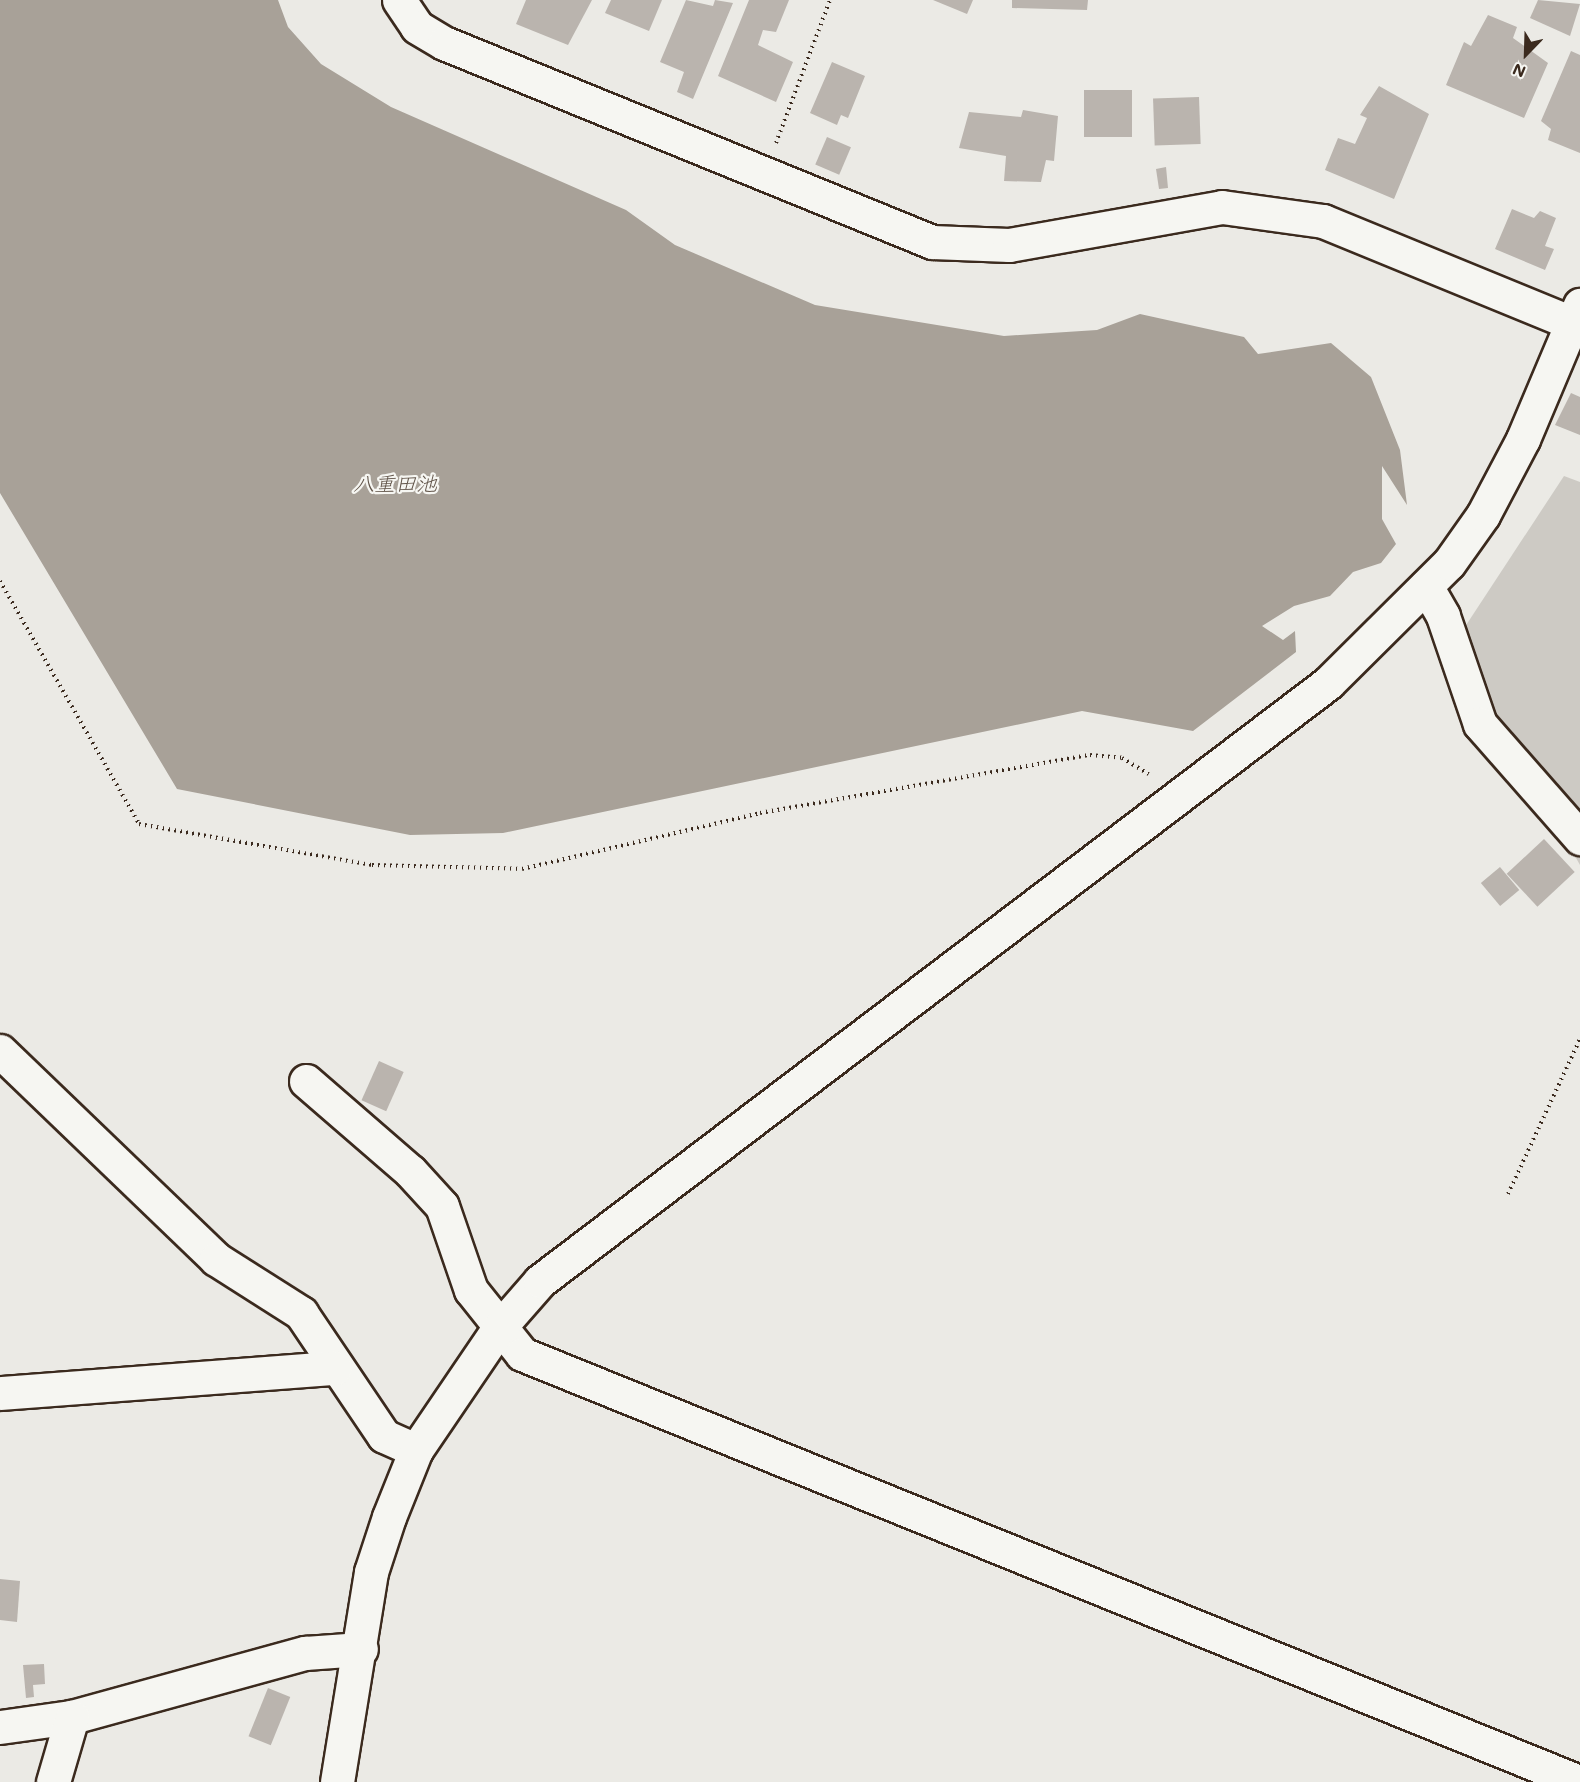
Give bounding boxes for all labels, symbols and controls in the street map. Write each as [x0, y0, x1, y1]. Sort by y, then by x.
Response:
north arrow [1496, 24, 1556, 84]
text: N [1509, 59, 1528, 83]
water label: 八重田池 [353, 470, 437, 496]

